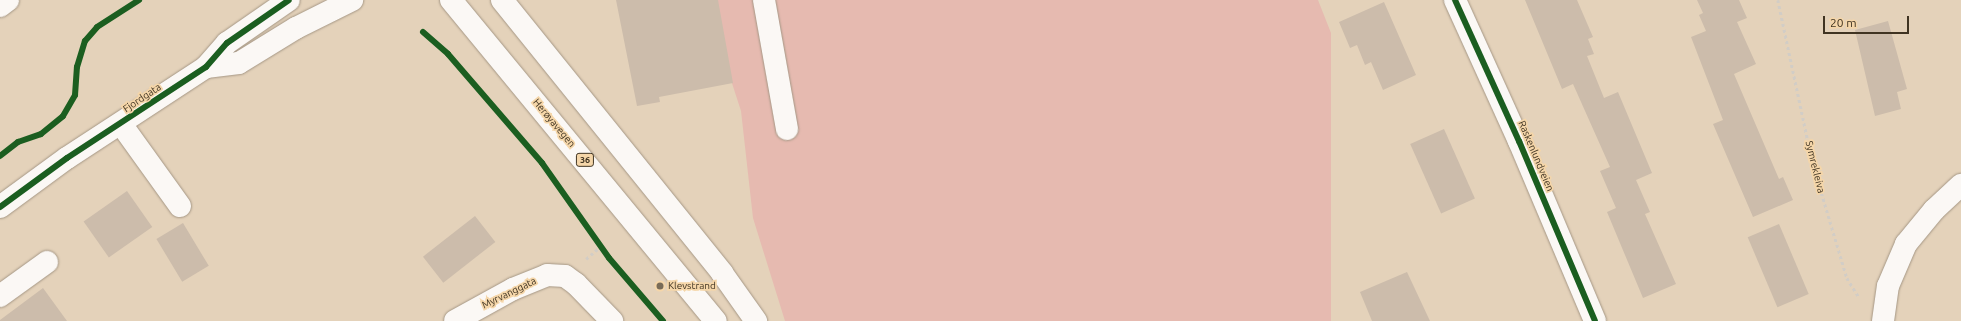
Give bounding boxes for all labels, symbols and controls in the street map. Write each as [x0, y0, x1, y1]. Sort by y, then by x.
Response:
scale bar [1825, 8, 1911, 34]
text: 20 m [1830, 16, 1857, 29]
street label: Fjordgata [121, 81, 163, 115]
street label: Herøyavegen [530, 96, 578, 150]
street label: Raskenlundveien [1516, 119, 1556, 193]
street label: Symrekleiva [1803, 140, 1827, 194]
road number: 36 [575, 153, 595, 167]
street label: Myrvanggata [480, 275, 538, 311]
place label: Klevstrand [668, 280, 716, 292]
marker: Klevstrand [655, 281, 665, 291]

